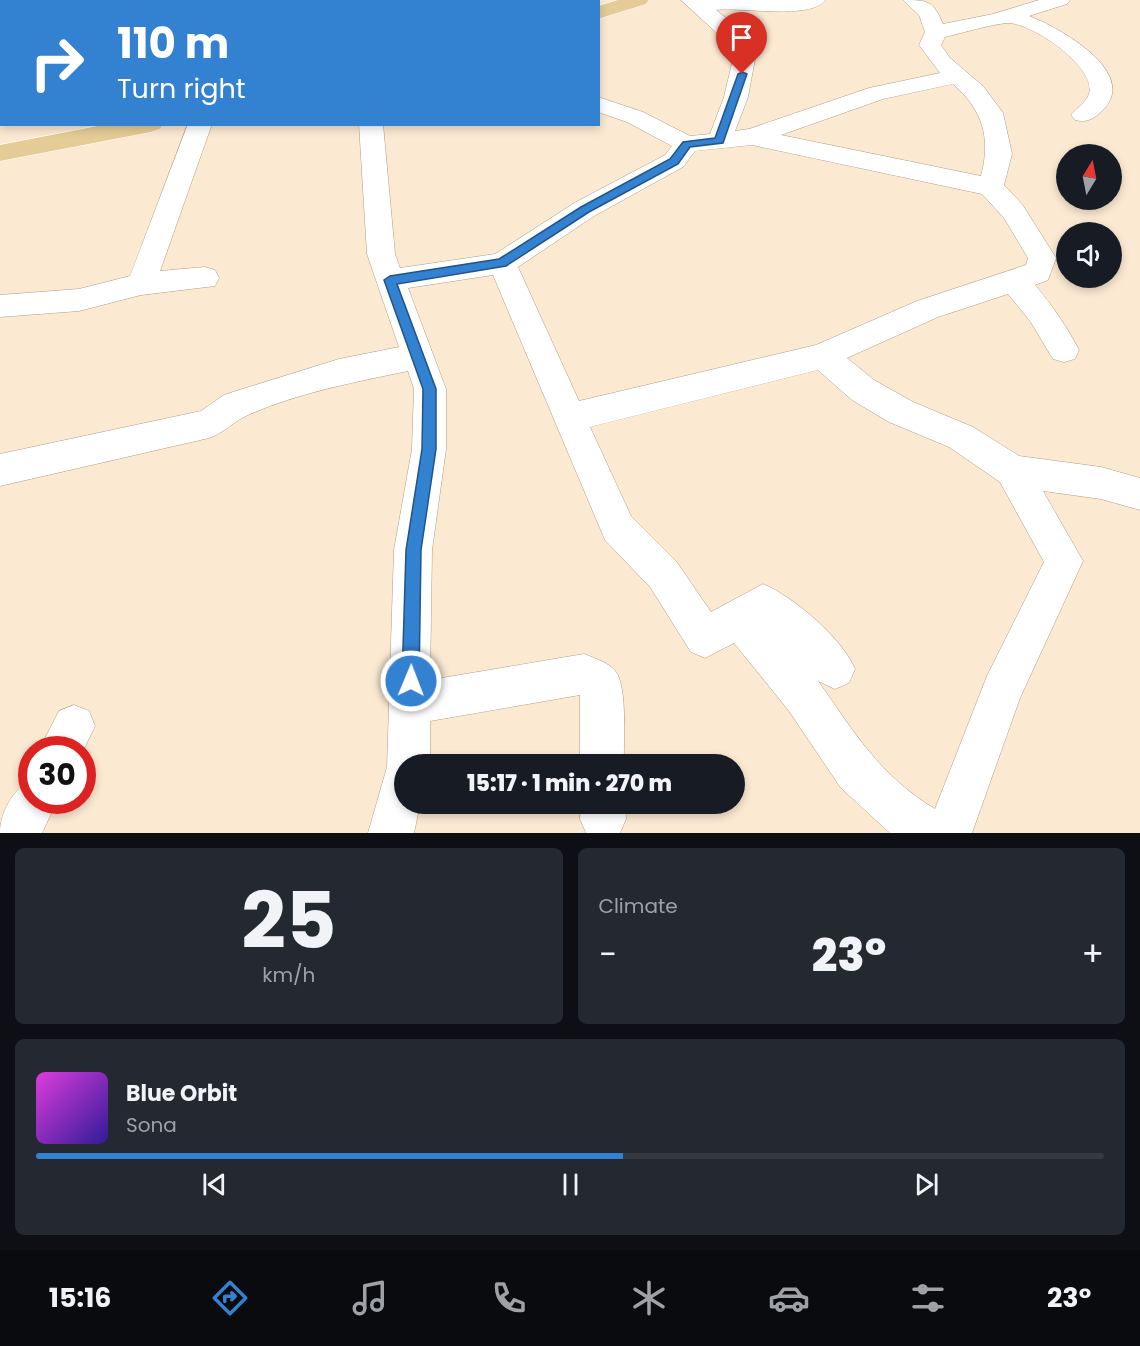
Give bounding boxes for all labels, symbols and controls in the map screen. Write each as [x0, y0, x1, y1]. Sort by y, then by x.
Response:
pin [716, 12, 767, 74]
text: 110 m [117, 14, 229, 73]
icon: arrive [725, 21, 758, 54]
icon: right [18, 24, 96, 102]
text: Turn right [117, 70, 246, 107]
north arrow [1056, 144, 1122, 210]
map controls [1056, 144, 1122, 288]
button: sound [1056, 222, 1122, 288]
position arrow [379, 649, 443, 713]
speed limit sign: 30 [18, 736, 96, 814]
text: 15:17 · 1 min · 270 m [467, 768, 672, 799]
text: 25 [241, 866, 336, 975]
text: Climate [599, 892, 678, 920]
text: 23° [812, 924, 886, 987]
text: − [599, 931, 617, 978]
text: + [1081, 931, 1104, 978]
text: km/h [262, 961, 315, 989]
text: Blue Orbit [126, 1078, 237, 1109]
text: Sona [126, 1111, 177, 1139]
icon: previous [198, 1168, 231, 1201]
icon: pause [554, 1168, 587, 1201]
icon: next [910, 1168, 943, 1201]
icon: directions [209, 1277, 251, 1319]
icon: music [349, 1277, 391, 1319]
icon: phone [488, 1277, 530, 1319]
icon: climate [628, 1277, 670, 1319]
icon: car [768, 1277, 810, 1319]
icon: filters [907, 1277, 949, 1319]
text: 15:16 [49, 1279, 112, 1316]
text: 23° [1047, 1279, 1091, 1316]

